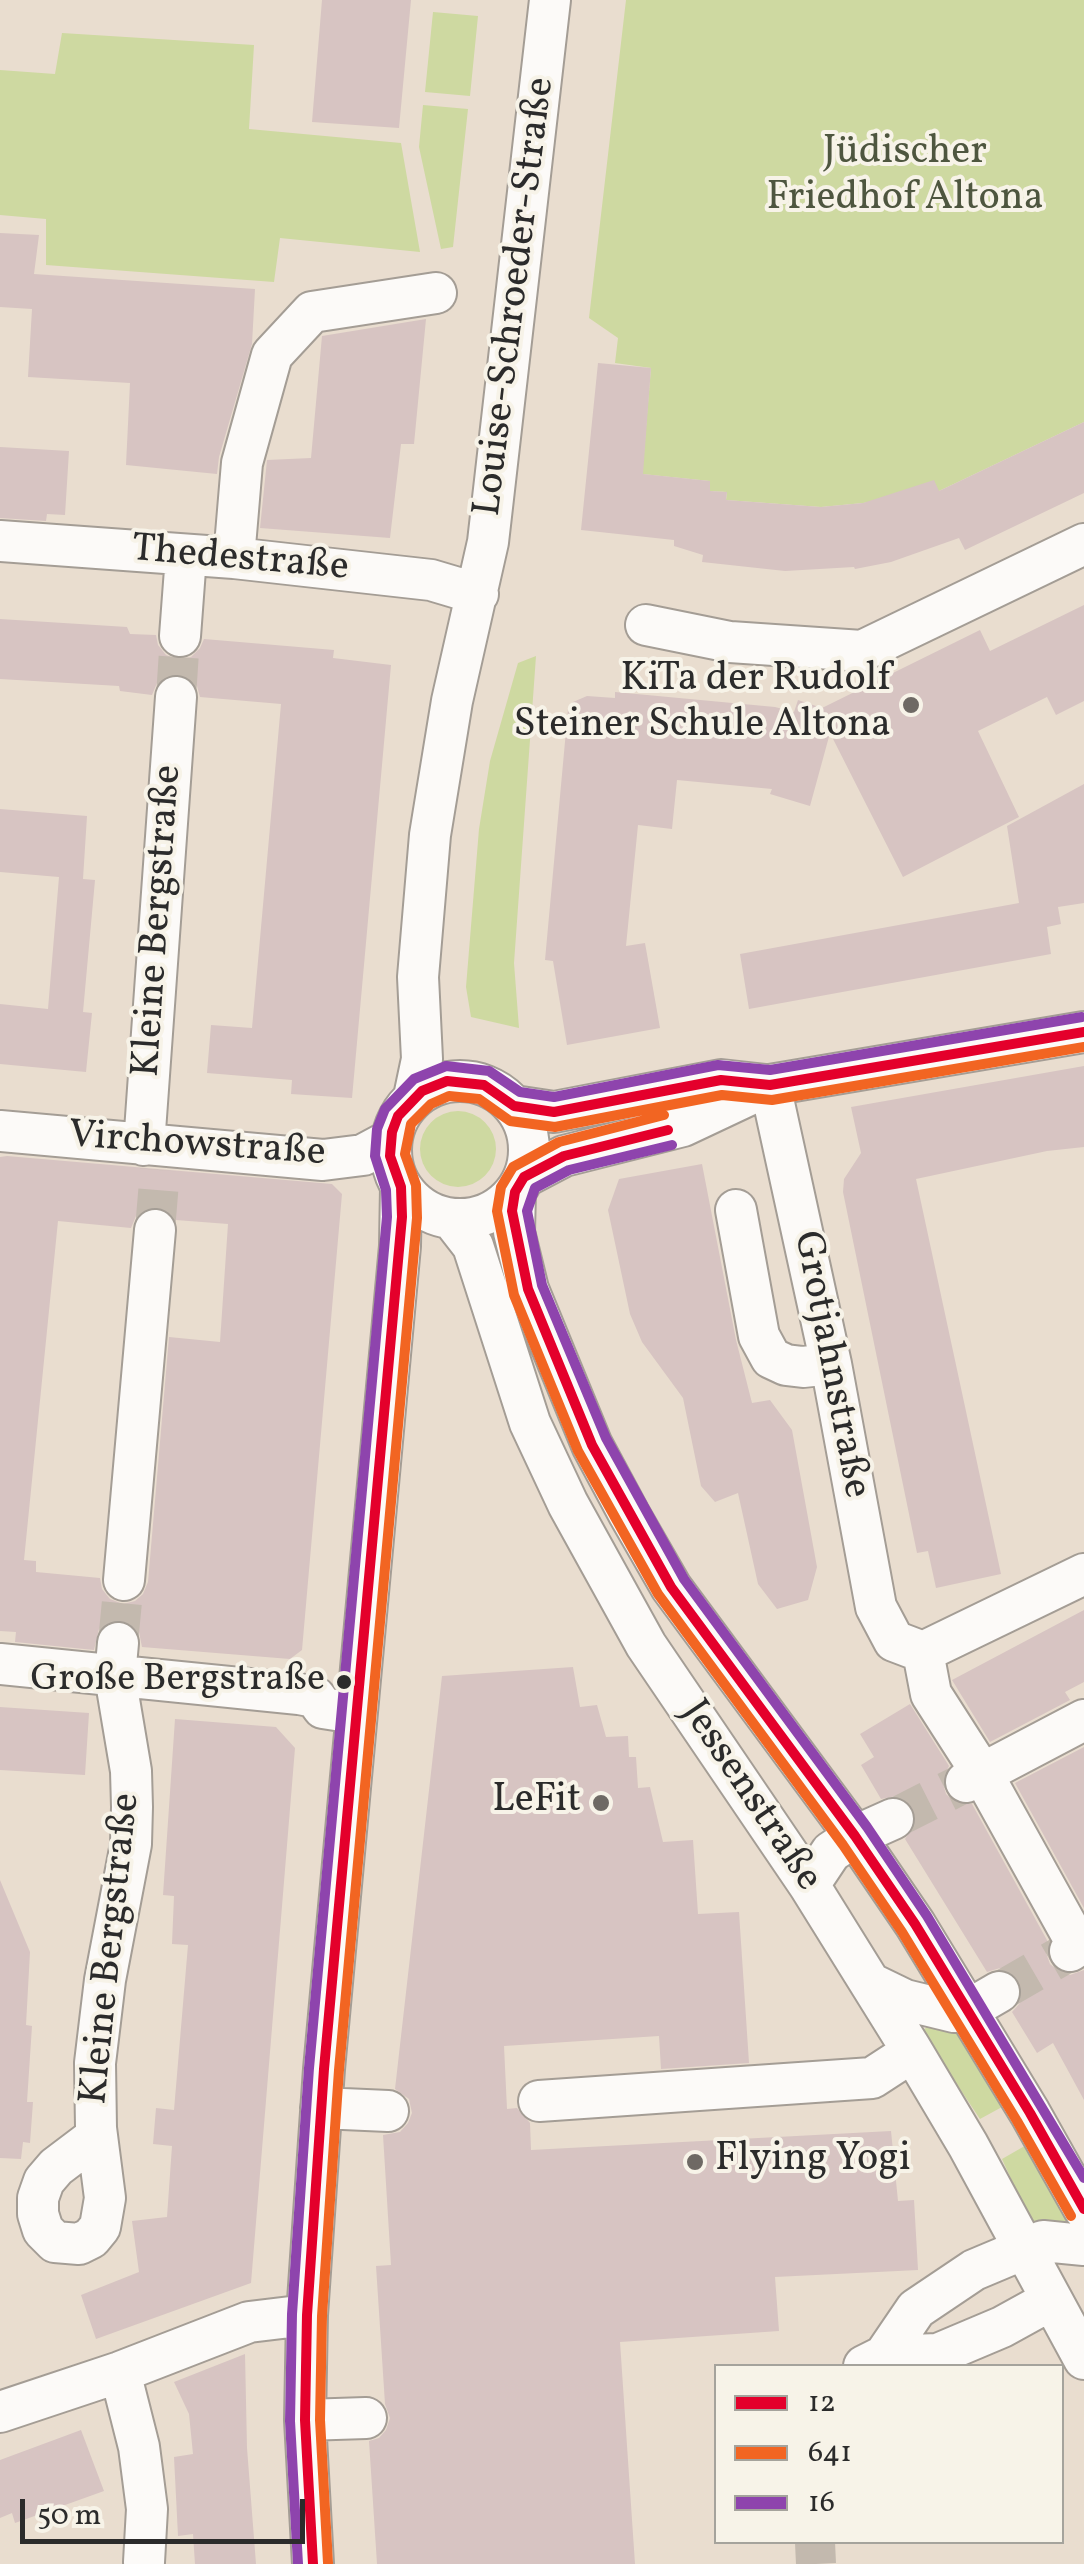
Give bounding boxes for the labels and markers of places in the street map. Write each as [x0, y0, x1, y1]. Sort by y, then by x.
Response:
place label: KiTa der Rudolf Steiner Schule Altona [514, 658, 891, 752]
marker: KiTa der Rudolf Steiner Schule Altona [900, 694, 922, 716]
place label: Große Bergstraße [31, 1659, 325, 1705]
marker: Große Bergstraße [334, 1672, 354, 1692]
place label: LeFit [492, 1779, 581, 1827]
marker: LeFit [590, 1792, 612, 1814]
place label: Flying Yogi [715, 2138, 911, 2186]
marker: Flying Yogi [684, 2151, 706, 2173]

